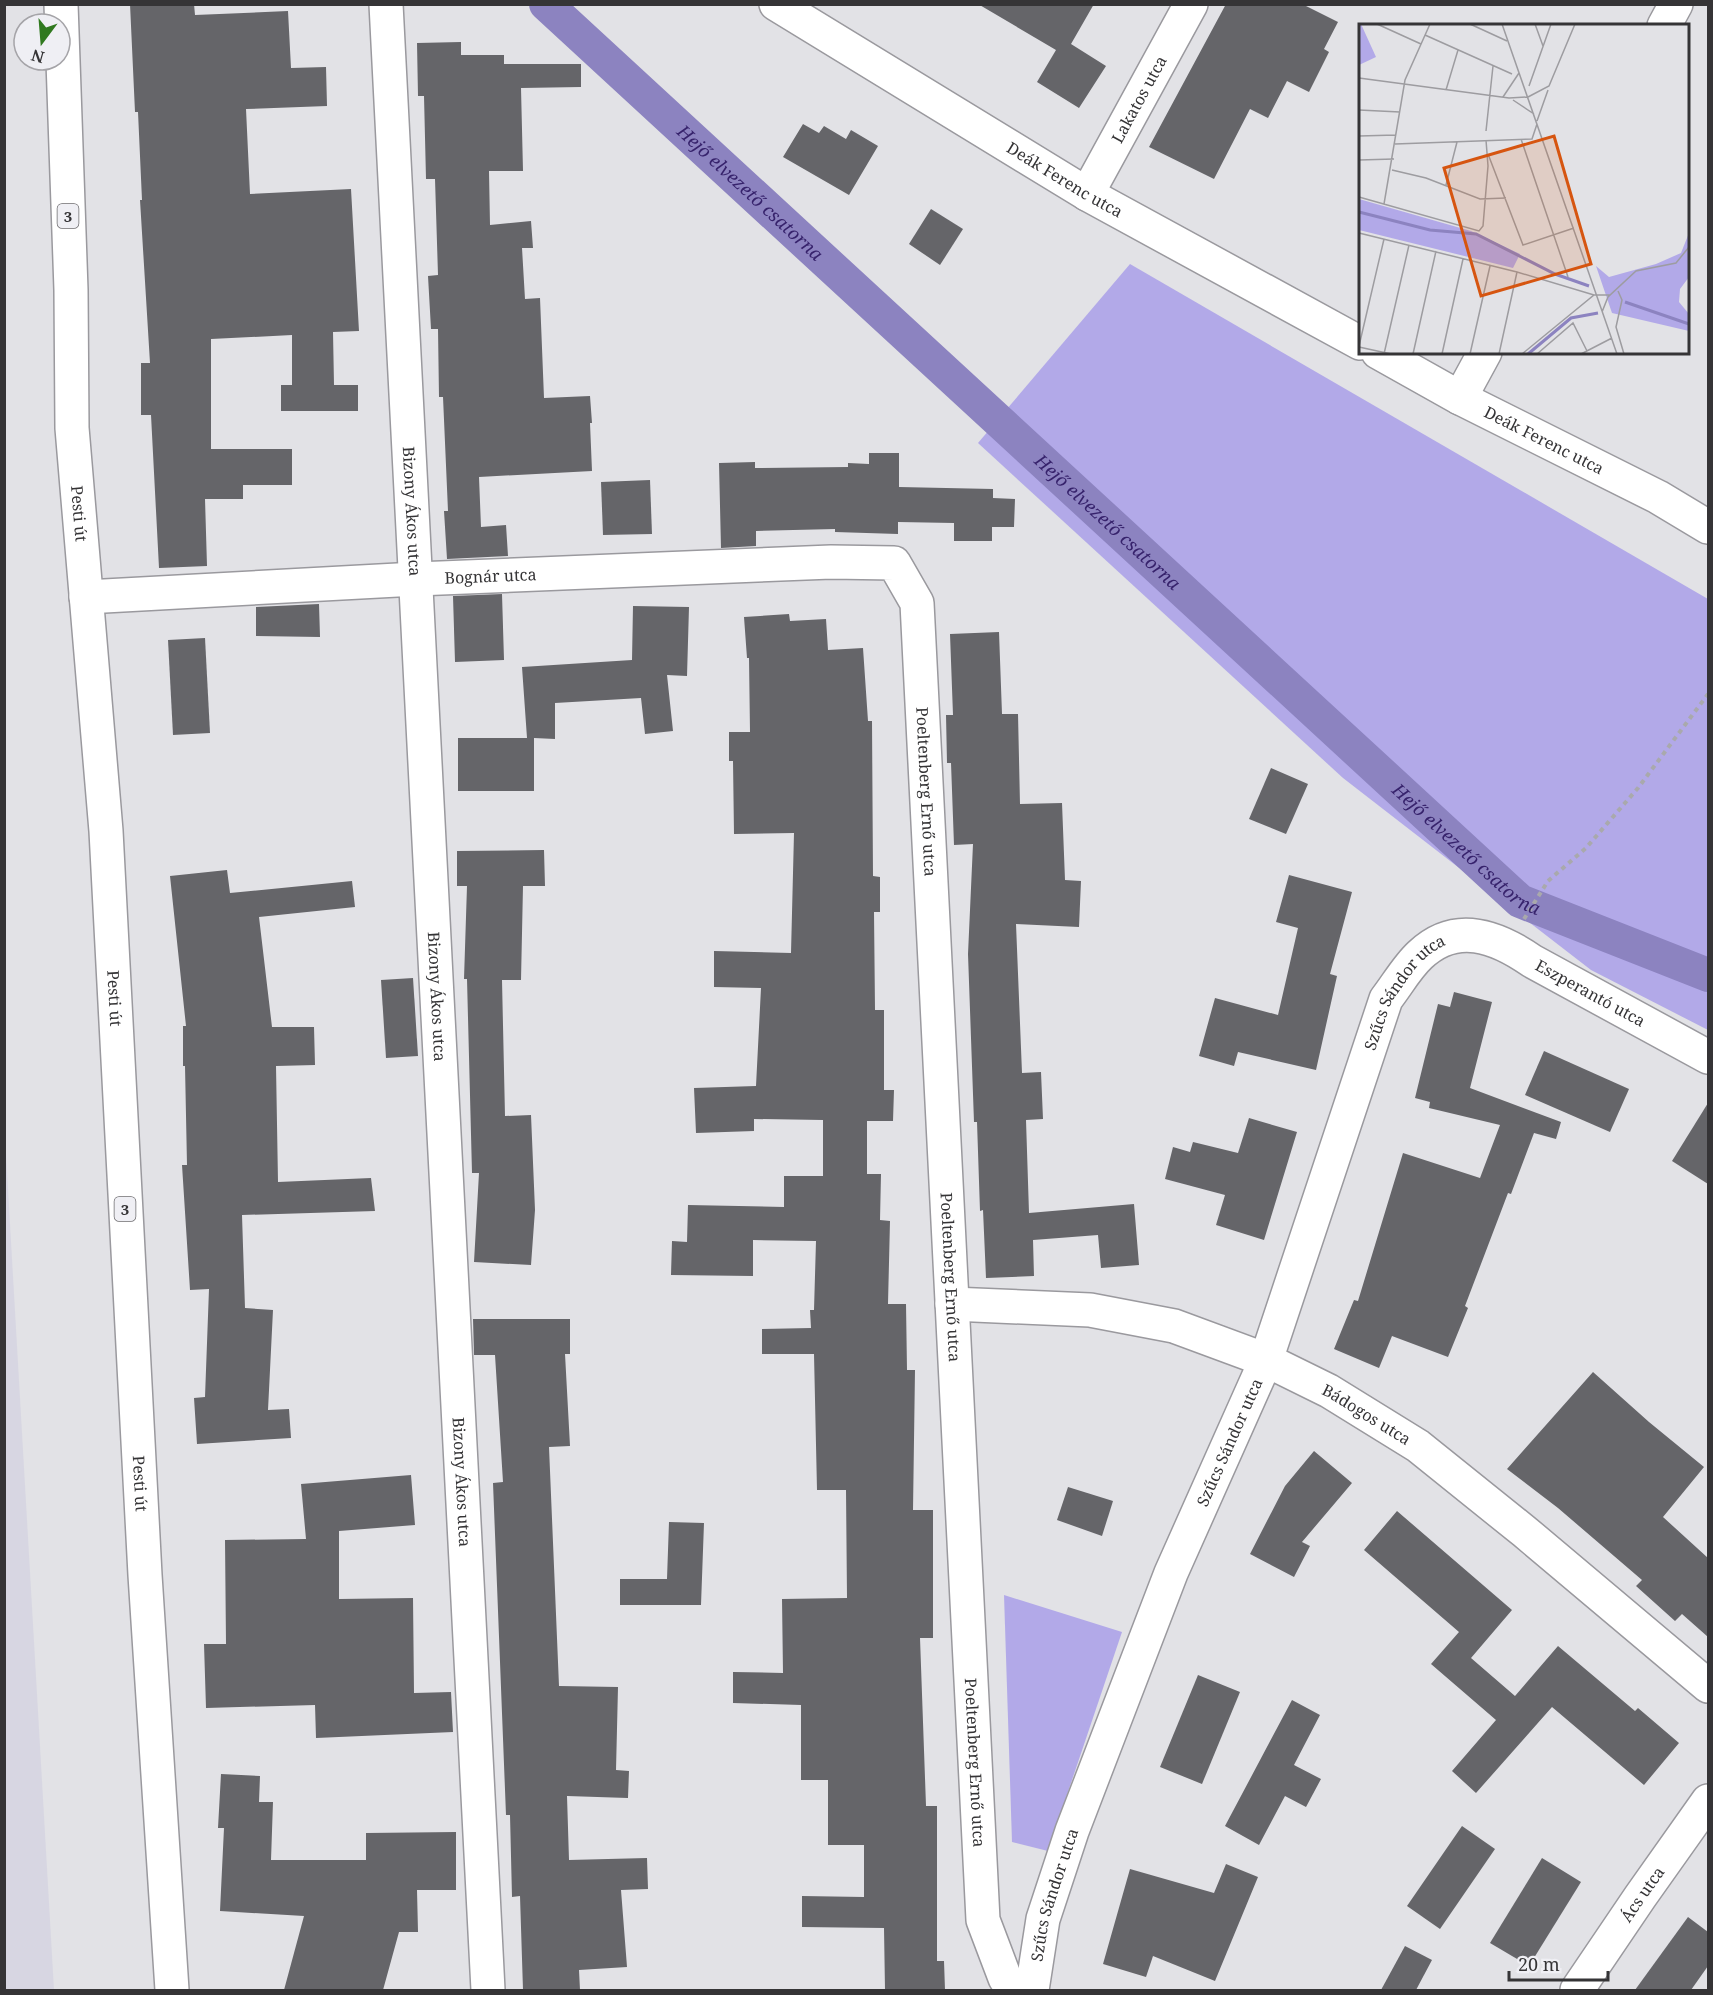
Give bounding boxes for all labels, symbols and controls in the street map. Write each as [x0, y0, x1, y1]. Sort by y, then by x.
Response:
north arrow [12, 12, 72, 72]
inset map [1359, 24, 1689, 354]
text: N [28, 44, 47, 69]
street label: Lakatos utca [1106, 52, 1172, 147]
water label: Hejő elvezető csatorna [672, 118, 829, 266]
street label: Deák Ferenc utca [1003, 137, 1127, 222]
road number: 3 [58, 204, 78, 228]
street label: Deák Ferenc utca [1480, 401, 1608, 479]
street label: Bizony Ákos utca [398, 446, 426, 577]
water label: Hejő elvezető csatorna [1029, 448, 1187, 595]
street label: Pesti út [66, 485, 93, 543]
street label: Bognár utca [444, 563, 537, 589]
street label: Poeltenberg Ernő utca [911, 707, 942, 877]
water label: Hejő elvezető csatorna [1387, 777, 1544, 920]
street label: Szűcs Sándor utca [1359, 929, 1449, 1053]
street label: Bizony Ákos utca [423, 931, 451, 1062]
street label: Eszperantó utca [1532, 954, 1649, 1032]
street label: Pesti út [102, 970, 127, 1027]
street label: Poeltenberg Ernő utca [936, 1192, 966, 1362]
road number: 3 [114, 1197, 136, 1221]
street label: Szűcs Sándor utca [1191, 1375, 1267, 1510]
street label: Bádogos utca [1319, 1378, 1415, 1450]
street label: Bizony Ákos utca [448, 1417, 476, 1547]
street label: Pesti út [128, 1455, 153, 1512]
street label: Poeltenberg Ernő utca [960, 1677, 990, 1848]
street label: Szűcs Sándor utca [1026, 1825, 1083, 1963]
street label: Ács utca [1615, 1862, 1669, 1926]
scale bar [1509, 1944, 1608, 1982]
text: 20 m [1518, 1952, 1560, 1976]

